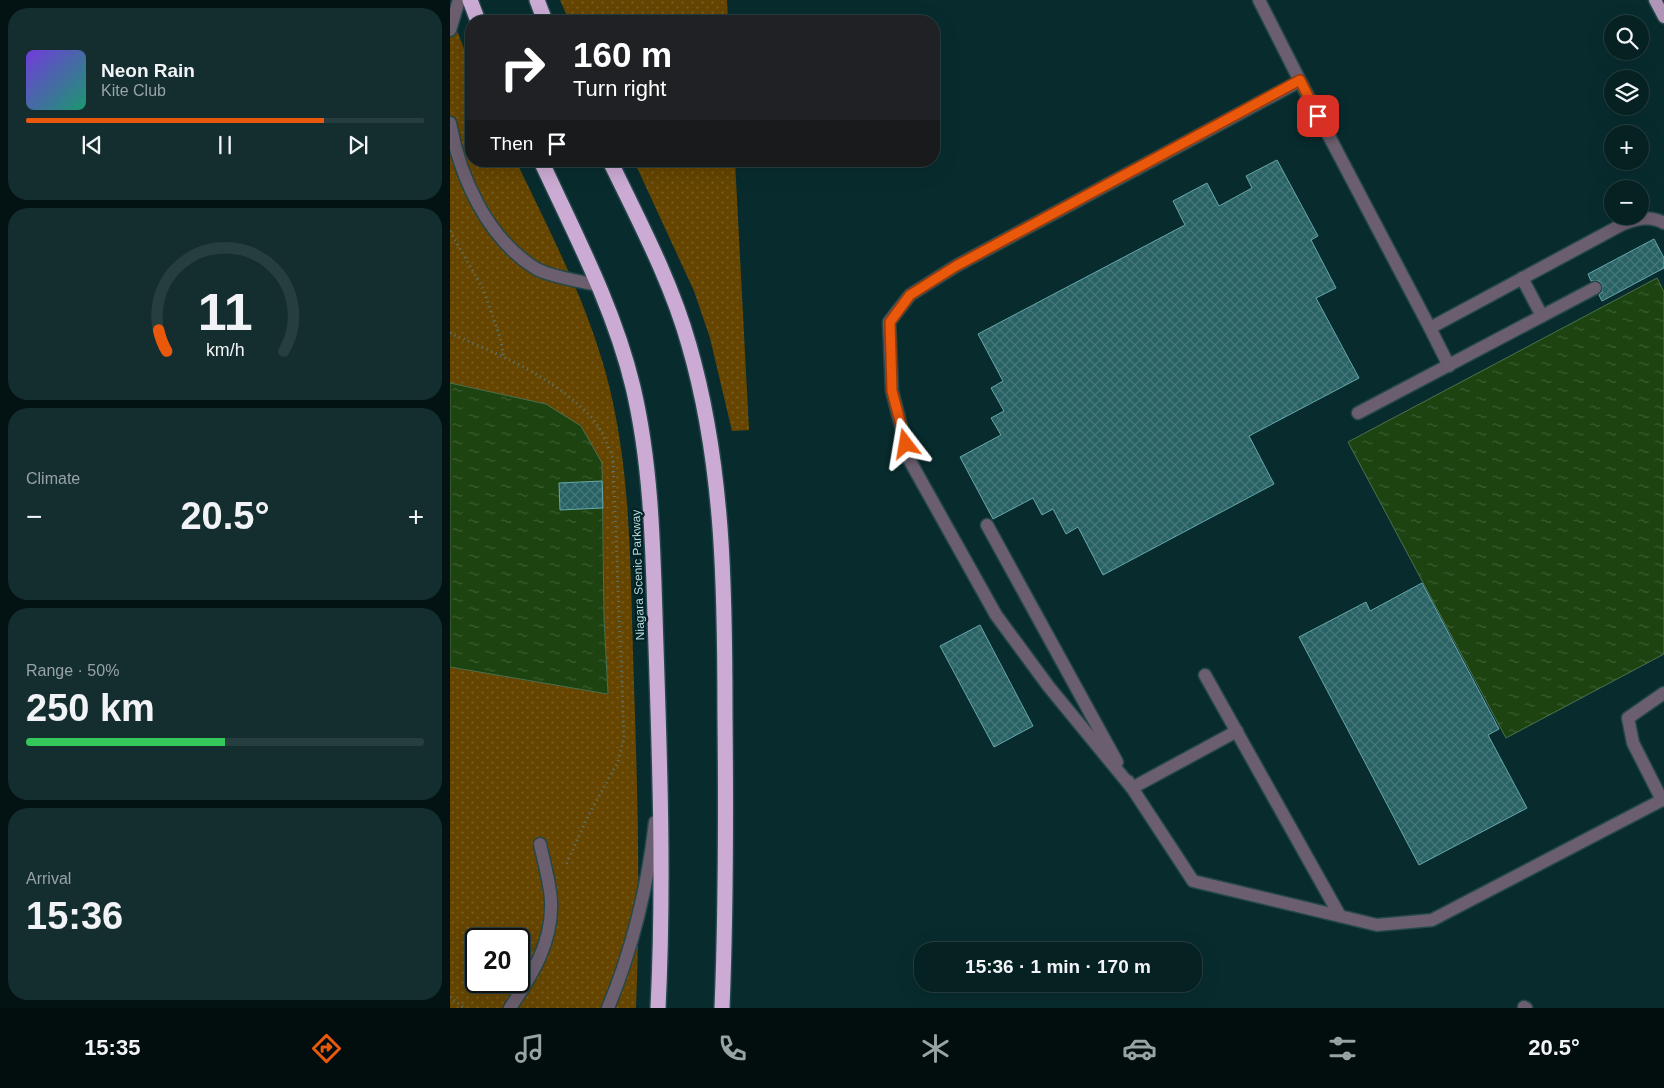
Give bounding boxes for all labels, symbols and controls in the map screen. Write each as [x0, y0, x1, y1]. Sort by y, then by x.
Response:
map controls [1604, 15, 1649, 225]
button: search [1604, 15, 1649, 60]
icon: right [490, 35, 555, 100]
text: 160 m [573, 35, 672, 74]
text: Neon Rain [101, 60, 195, 81]
button: layers [1604, 70, 1649, 115]
text: Turn right [573, 76, 666, 101]
text: Kite Club [101, 82, 166, 99]
pin [1297, 95, 1339, 137]
icon: arrive [1304, 102, 1332, 130]
button: + [1604, 125, 1649, 170]
icon: arrive [543, 130, 571, 158]
icon: previous [78, 131, 106, 159]
icon: pause [211, 131, 239, 159]
icon: next [344, 131, 372, 159]
text: Then [490, 133, 533, 154]
button: − [1604, 180, 1649, 225]
text: 11 [198, 283, 252, 341]
text: km/h [206, 340, 244, 360]
position arrow [879, 417, 931, 469]
text: Climate [26, 470, 80, 487]
text: 20.5° [180, 495, 270, 537]
text: − [26, 501, 42, 532]
text: + [408, 501, 424, 532]
street label: Niagara Scenic Parkway [629, 509, 647, 641]
text: Range · 50% [26, 662, 119, 679]
text: 250 km [26, 687, 155, 729]
text: Arrival [26, 870, 71, 887]
text: 15:36 [26, 895, 123, 937]
speed limit sign: 20 [465, 928, 530, 993]
text: 15:36 · 1 min · 170 m [965, 956, 1151, 977]
icon: directions [309, 1031, 344, 1066]
icon: music [512, 1031, 547, 1066]
icon: phone [715, 1031, 750, 1066]
icon: climate [918, 1031, 953, 1066]
icon: car [1122, 1031, 1157, 1066]
icon: filters [1325, 1031, 1360, 1066]
text: 15:35 [84, 1035, 140, 1060]
text: 20.5° [1528, 1035, 1580, 1060]

